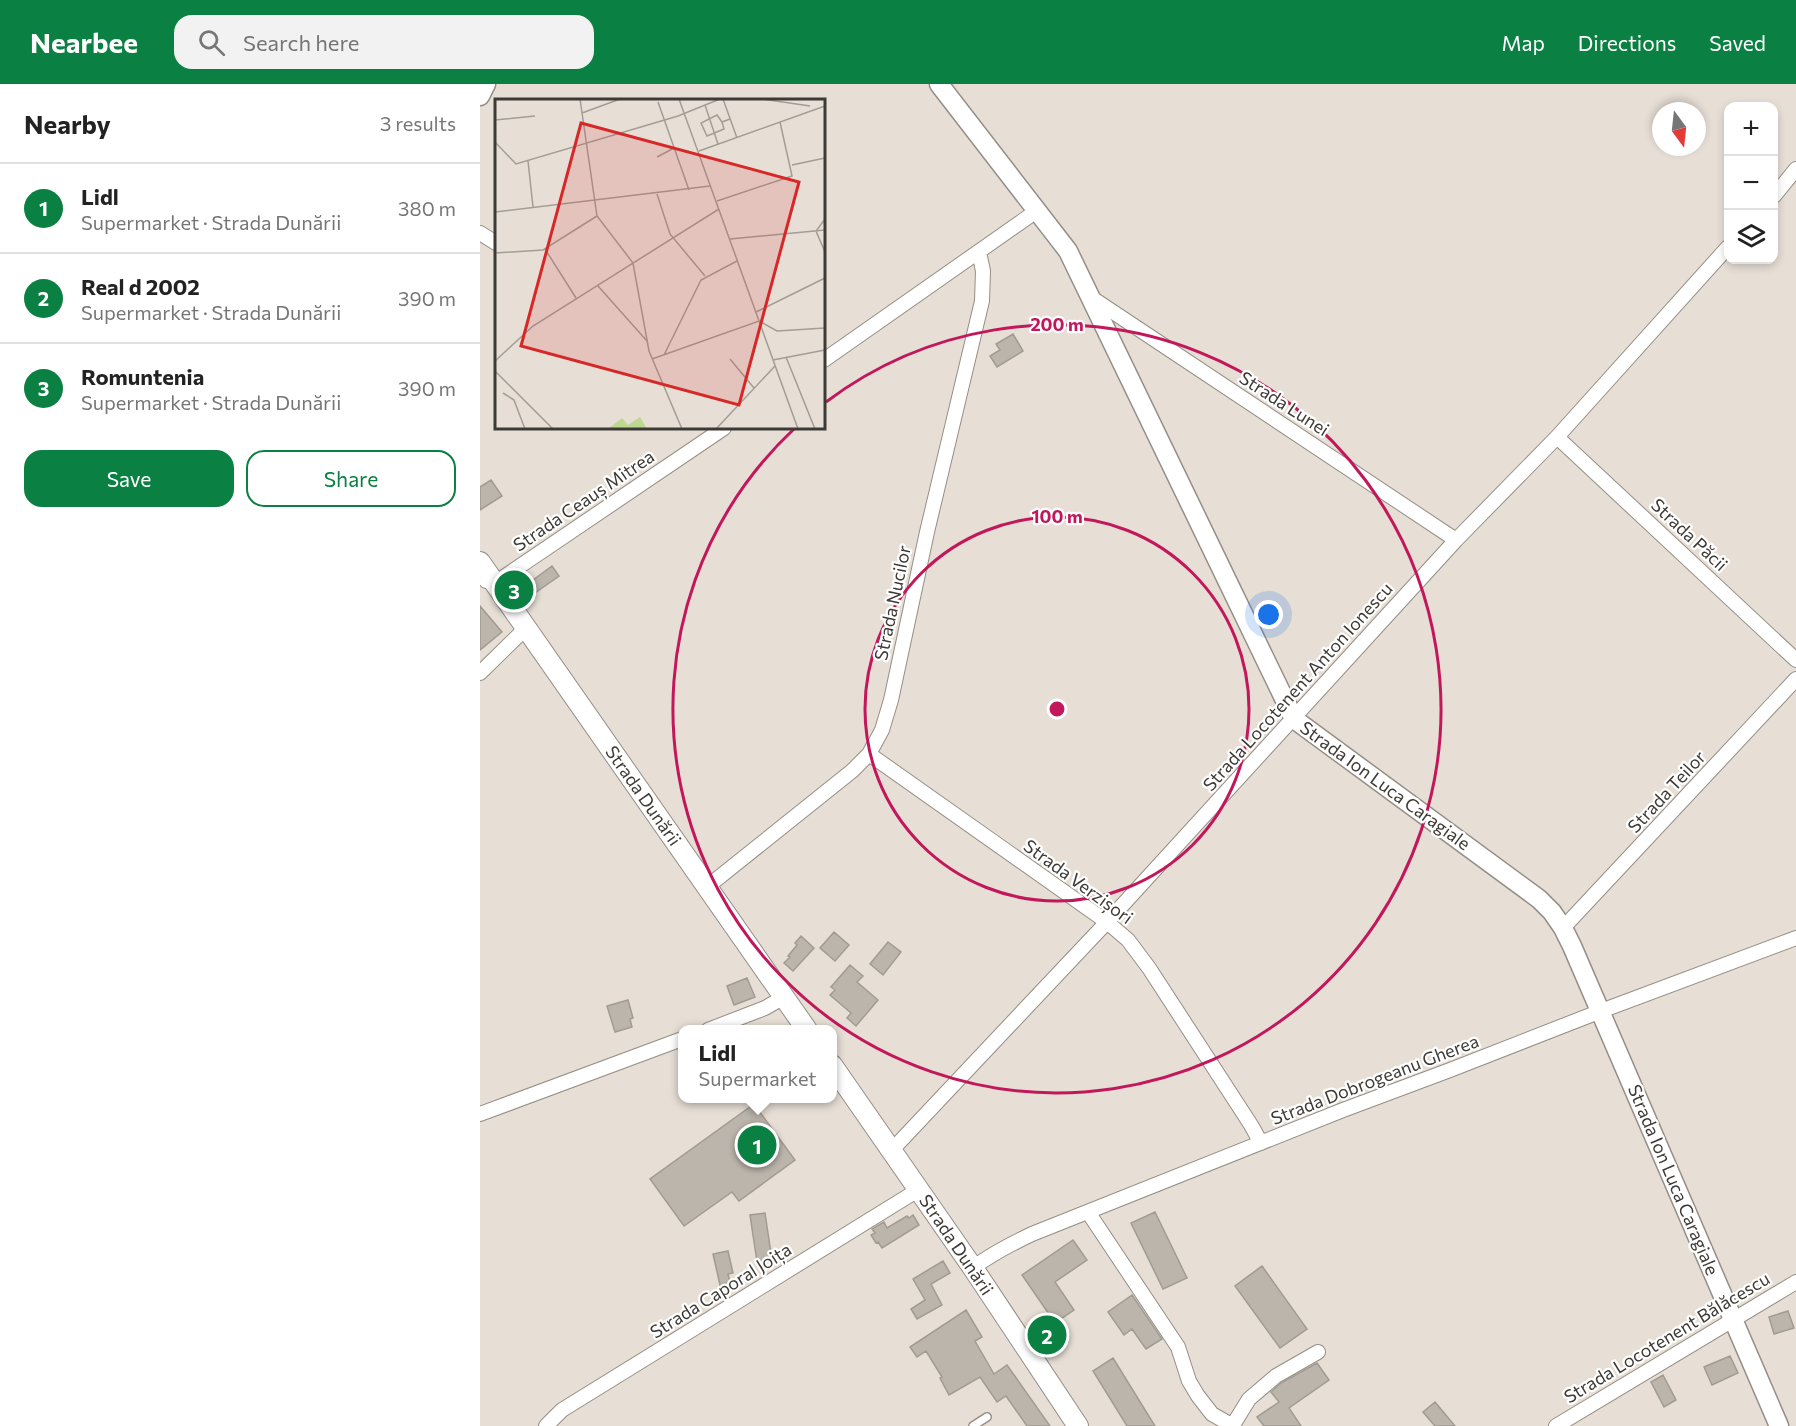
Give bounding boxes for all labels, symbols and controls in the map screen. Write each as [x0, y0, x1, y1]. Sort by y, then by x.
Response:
search box [174, 15, 594, 69]
text: Nearbee [30, 25, 138, 59]
icon: search [195, 26, 228, 59]
text: Search here [243, 29, 359, 56]
text: Map [1502, 30, 1545, 55]
text: Directions [1578, 30, 1676, 55]
text: Saved [1709, 30, 1766, 55]
inset map [495, 99, 825, 429]
north arrow [1652, 102, 1706, 156]
map controls [1724, 102, 1778, 264]
button: + [1724, 102, 1778, 156]
text: Nearby [24, 108, 111, 139]
text: 3 results [380, 111, 456, 135]
button: − [1724, 156, 1778, 210]
text: Lidl [81, 183, 119, 210]
text: 1 [39, 196, 48, 220]
text: 380 m [398, 196, 456, 220]
text: Supermarket · Strada Dunării [81, 210, 341, 234]
button: layers [1724, 210, 1778, 264]
text: Real d 2002 [81, 273, 200, 300]
text: 2 [38, 286, 49, 310]
text: 390 m [398, 286, 456, 310]
text: Supermarket · Strada Dunării [81, 300, 341, 324]
text: 200 m [1030, 313, 1084, 335]
text: Romuntenia [81, 363, 204, 390]
street label: Strada Lunei [1236, 366, 1333, 440]
text: 3 [38, 376, 49, 400]
text: 390 m [398, 376, 456, 400]
text: Supermarket · Strada Dunării [81, 390, 341, 414]
street label: Strada Ceauș Mitrea [509, 445, 659, 556]
button: Save [24, 450, 234, 507]
button: Share [246, 450, 456, 507]
street label: Strada Păcii [1647, 493, 1732, 575]
text: 100 m [1031, 505, 1083, 527]
street label: Strada Nucilor [869, 543, 915, 662]
pin: 3 [495, 568, 534, 612]
street label: Strada Locotenent Anton Ionescu [1198, 578, 1397, 795]
your location [1254, 600, 1283, 629]
centre of rings [1047, 699, 1067, 719]
street label: Strada Ion Luca Caragiale [1296, 716, 1475, 854]
street label: Strada Dunării [601, 741, 686, 850]
street label: Strada Teilor [1623, 746, 1710, 837]
street label: Strada Verzișori [1019, 834, 1137, 929]
popup [678, 1025, 837, 1103]
street label: Strada Dobrogeanu Gherea [1268, 1029, 1482, 1129]
text: Lidl [698, 1039, 736, 1066]
text: Supermarket [698, 1066, 817, 1090]
street label: Strada Ion Luca Caragiale [1624, 1081, 1724, 1278]
pin: 1 [738, 1122, 776, 1168]
street label: Strada Dunării [915, 1190, 999, 1299]
street label: Strada Caporal Joița [646, 1238, 796, 1343]
street label: Strada Locotenent Bălăcescu [1560, 1267, 1773, 1407]
pin: 2 [1028, 1312, 1066, 1358]

